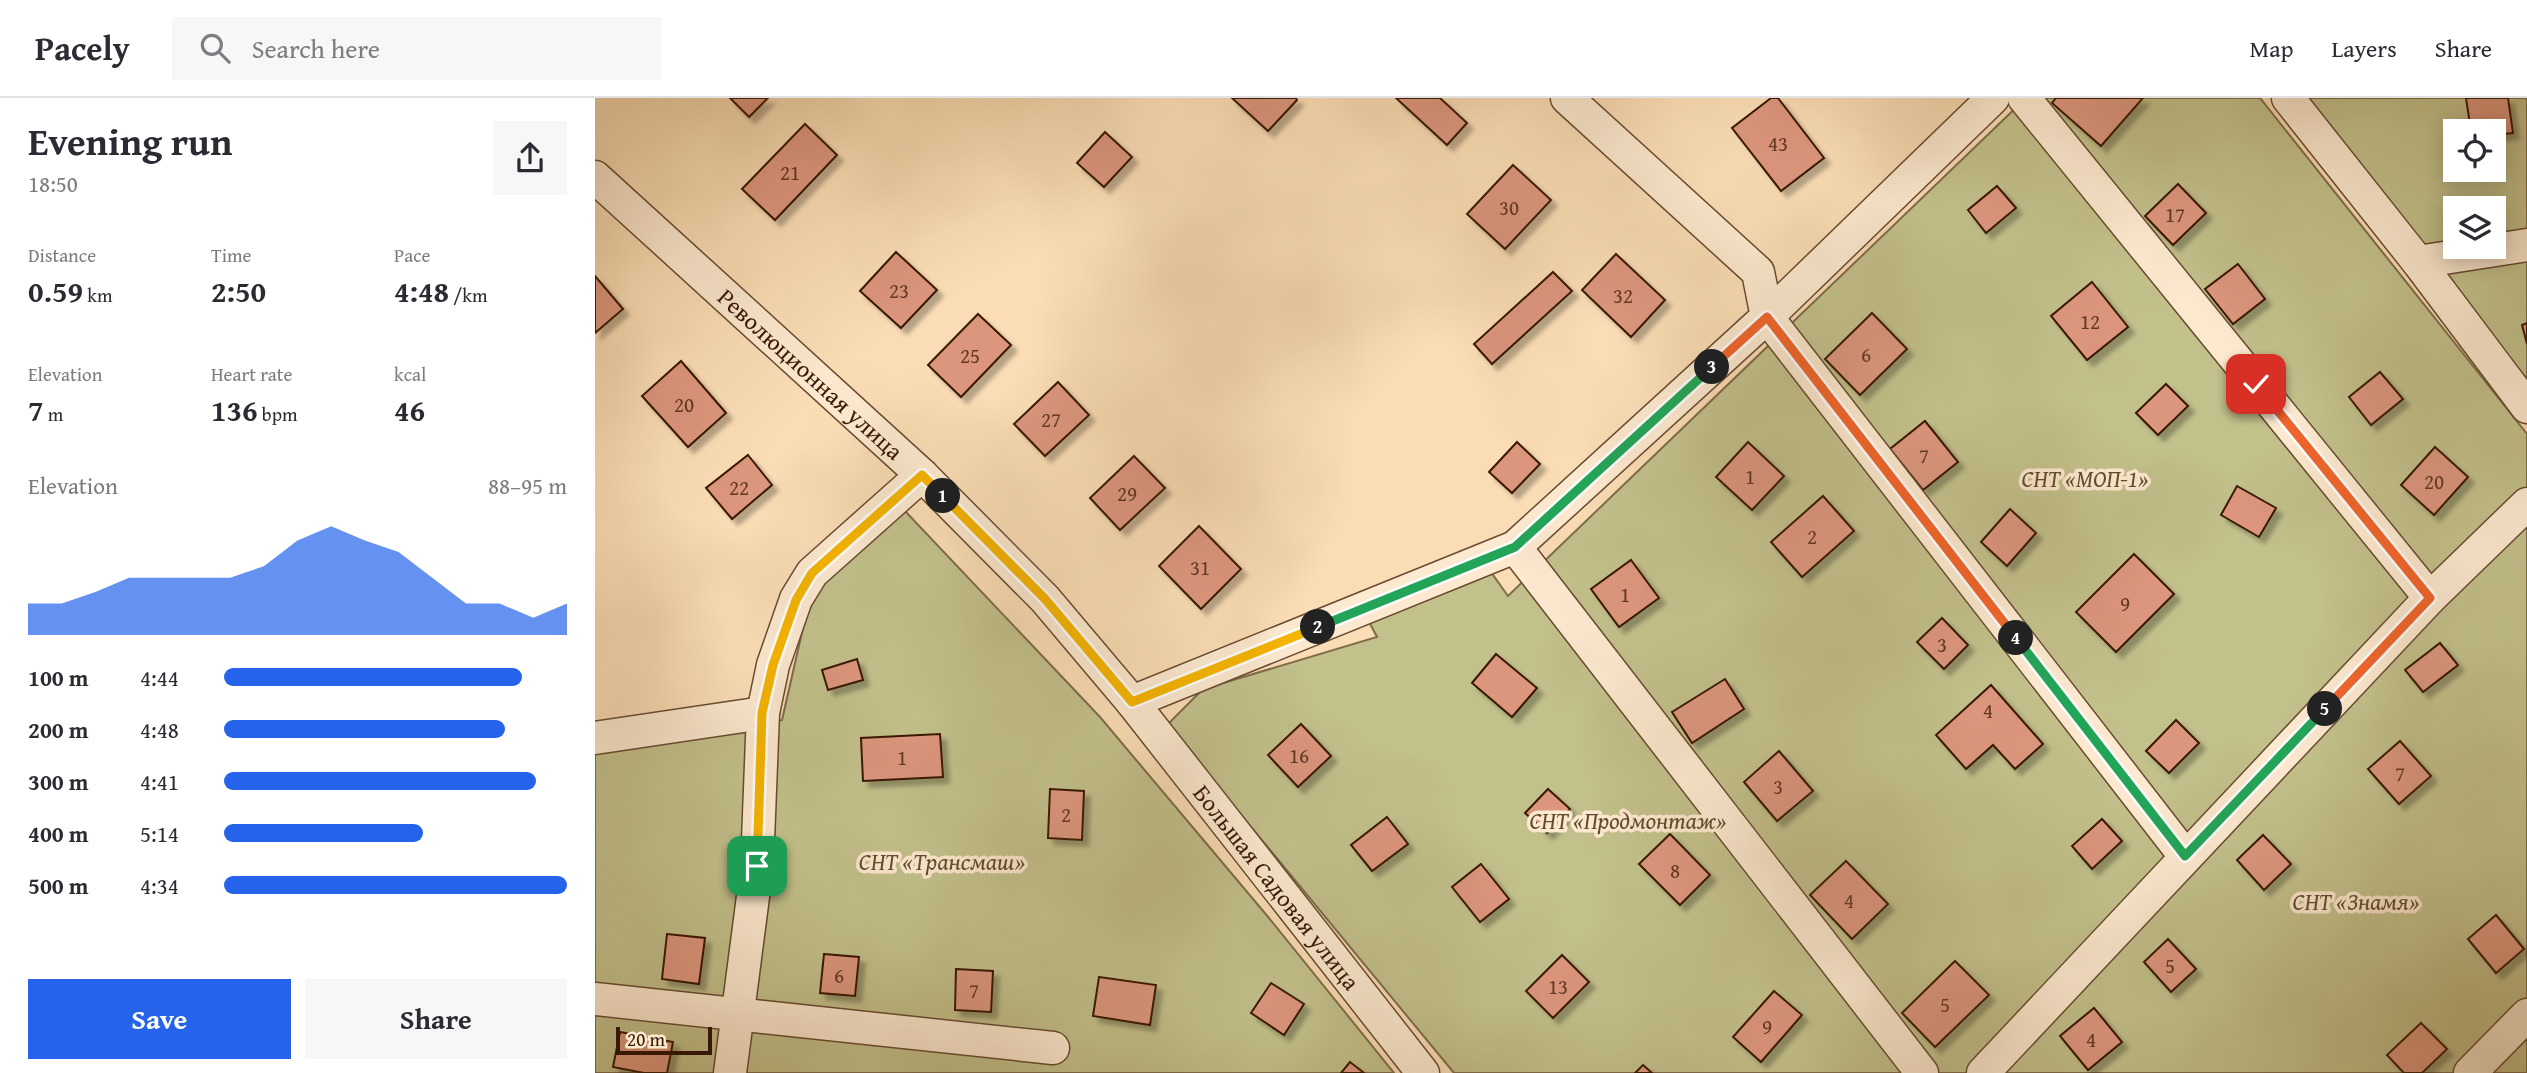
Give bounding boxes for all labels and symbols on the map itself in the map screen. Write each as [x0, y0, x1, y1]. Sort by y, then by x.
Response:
house number: 43 [1768, 128, 1788, 159]
house number: 21 [780, 157, 800, 188]
house number: 30 [1499, 192, 1519, 223]
house number: 17 [2165, 199, 2185, 230]
house number: 23 [889, 275, 909, 306]
street label: Революционная улица [710, 280, 912, 468]
house number: 32 [1613, 280, 1633, 311]
house number: 12 [2080, 306, 2100, 337]
house number: 6 [1861, 339, 1871, 370]
house number: 25 [960, 340, 980, 371]
pin: 3 [1695, 350, 1729, 384]
pin [2226, 354, 2286, 414]
house number: 20 [674, 389, 694, 420]
house number: 27 [1041, 404, 1061, 435]
house number: 7 [1919, 440, 1929, 471]
house number: 1 [1745, 461, 1755, 492]
park label: СНТ «МОП-1» [2021, 461, 2149, 496]
house number: 20 [2424, 466, 2444, 497]
house number: 22 [729, 472, 749, 503]
pin: 1 [925, 478, 961, 514]
house number: 29 [1117, 478, 1137, 509]
house number: 2 [1807, 521, 1817, 552]
house number: 31 [1190, 552, 1210, 583]
house number: 1 [1620, 579, 1630, 610]
house number: 9 [2120, 588, 2130, 619]
pin: 2 [1301, 610, 1335, 644]
pin: 4 [1999, 620, 2033, 656]
house number: 3 [1937, 629, 1947, 660]
pin: 5 [2307, 692, 2343, 726]
house number: 4 [1983, 695, 1993, 726]
house number: 16 [1289, 740, 1309, 771]
house number: 1 [897, 742, 907, 773]
house number: 7 [2395, 758, 2405, 789]
house number: 3 [1773, 771, 1783, 802]
street label: Большая Садовая улица [1185, 777, 1369, 998]
house number: 2 [1061, 799, 1071, 830]
park label: СНТ «Продмонтаж» [1529, 803, 1727, 838]
pin [727, 836, 787, 896]
park label: СНТ «Трансмаш» [859, 844, 1025, 879]
house number: 8 [1670, 855, 1680, 886]
park label: СНТ «Знамя» [2293, 884, 2419, 919]
house number: 4 [1844, 885, 1854, 916]
house number: 5 [2165, 950, 2175, 981]
house number: 6 [834, 960, 844, 991]
house number: 13 [1548, 971, 1568, 1002]
house number: 7 [969, 975, 979, 1006]
house number: 5 [1940, 989, 1950, 1020]
house number: 9 [1762, 1011, 1772, 1042]
scale bar [616, 1024, 712, 1056]
house number: 4 [2086, 1024, 2096, 1055]

